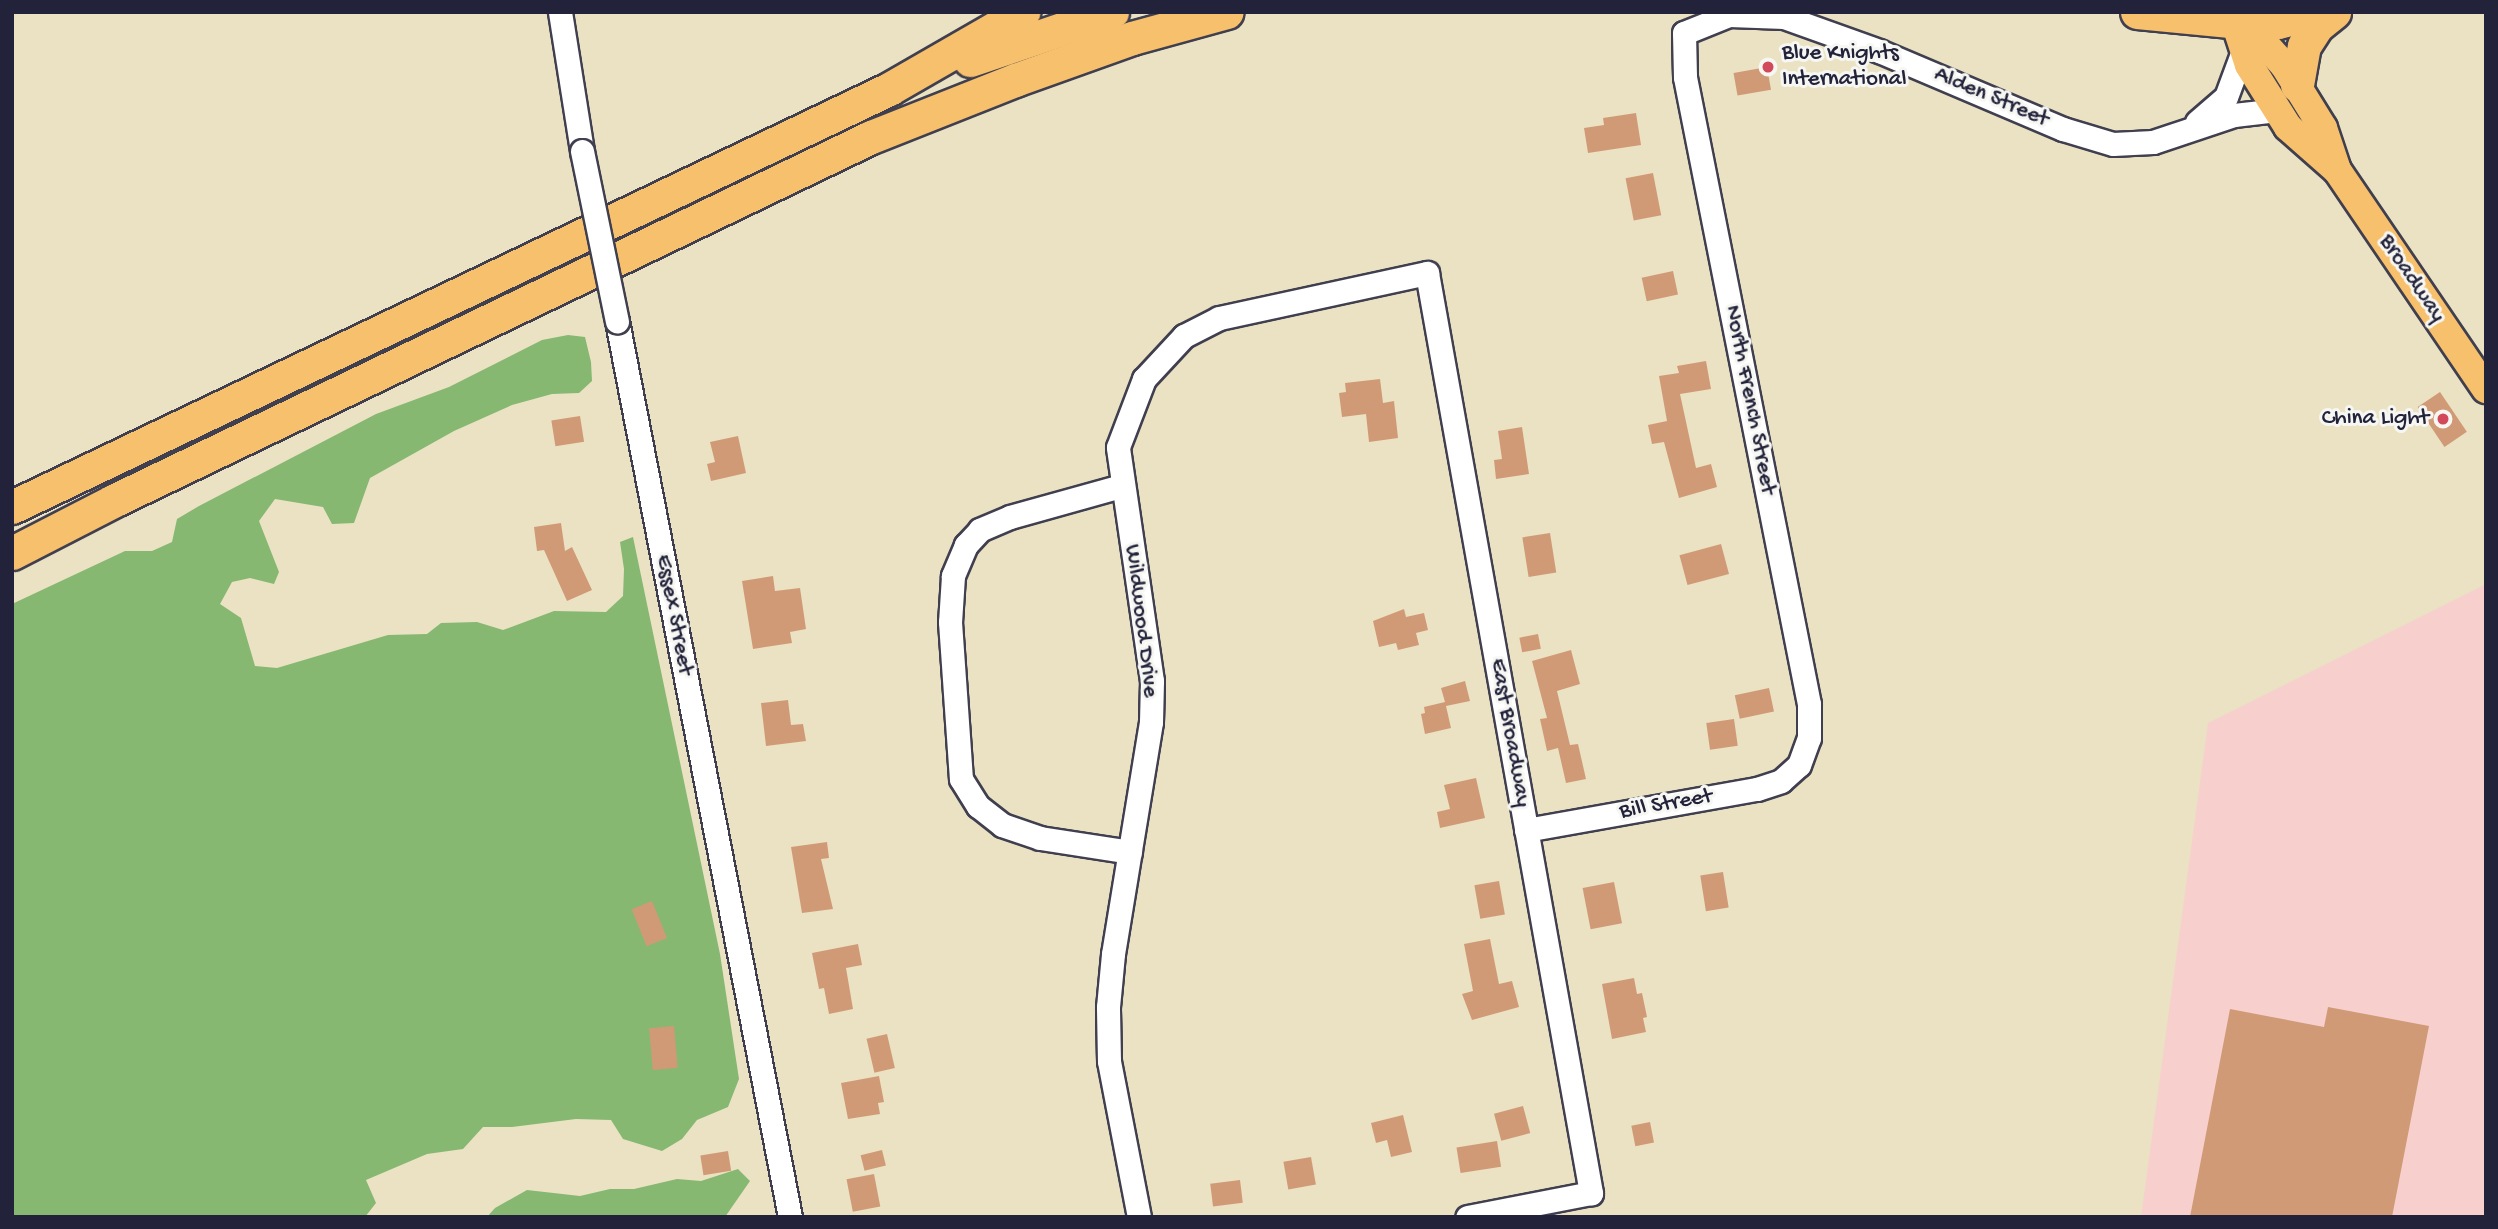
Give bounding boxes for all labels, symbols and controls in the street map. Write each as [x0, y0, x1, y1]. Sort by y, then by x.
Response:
place label: Blue Knights International [1782, 40, 1907, 94]
marker: Blue Knights International [1760, 59, 1776, 75]
street label: Alden Street [1930, 62, 2052, 134]
street label: Broadway [2372, 230, 2450, 328]
street label: North French Street [1717, 303, 1781, 497]
place label: China Light [2322, 405, 2429, 433]
marker: China Light [2435, 411, 2451, 427]
street label: Wildwood Drive [1117, 543, 1163, 699]
street label: Essex Street [648, 552, 698, 678]
street label: East Broadway [1482, 657, 1536, 809]
street label: Bill Street [1617, 783, 1715, 827]

